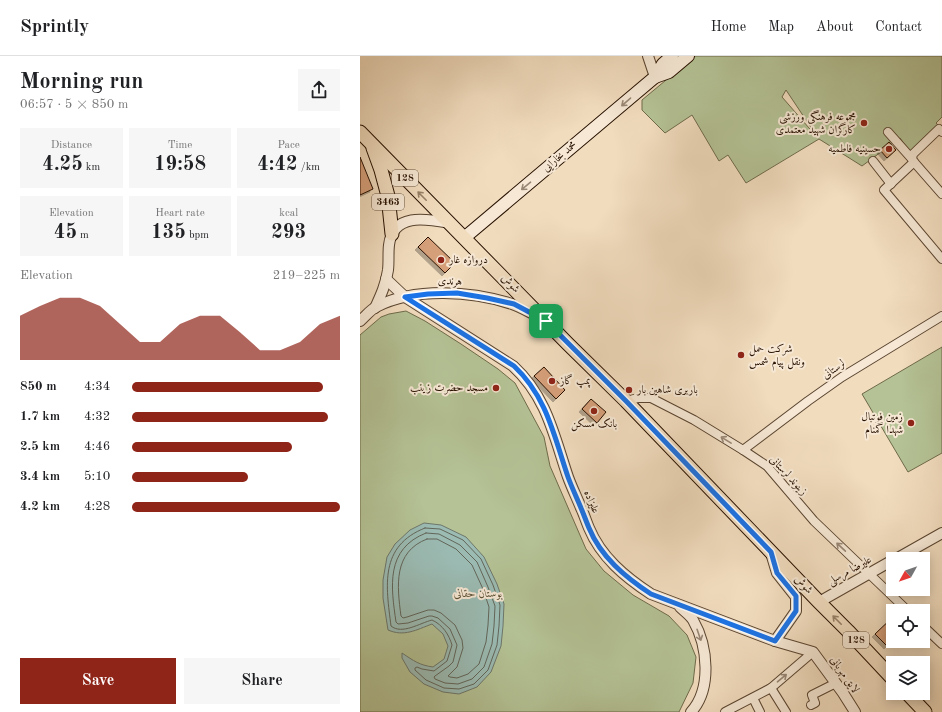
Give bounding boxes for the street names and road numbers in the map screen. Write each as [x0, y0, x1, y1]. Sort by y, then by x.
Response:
street label: محمد بخارایی [541, 139, 580, 175]
road number: 128 [392, 170, 418, 186]
road number: 3463 [372, 194, 404, 210]
street label: شوش [499, 272, 522, 295]
street label: هرندی [438, 276, 462, 289]
street label: لرستانی [820, 358, 847, 382]
street label: زینوند لرستانی [767, 453, 810, 498]
street label: علیزاده [581, 489, 601, 515]
street label: علیرضا مرسلی [826, 554, 875, 589]
street label: شوش [792, 573, 815, 596]
road number: 128 [843, 632, 869, 648]
street label: لایق مهربانی [827, 655, 861, 696]

